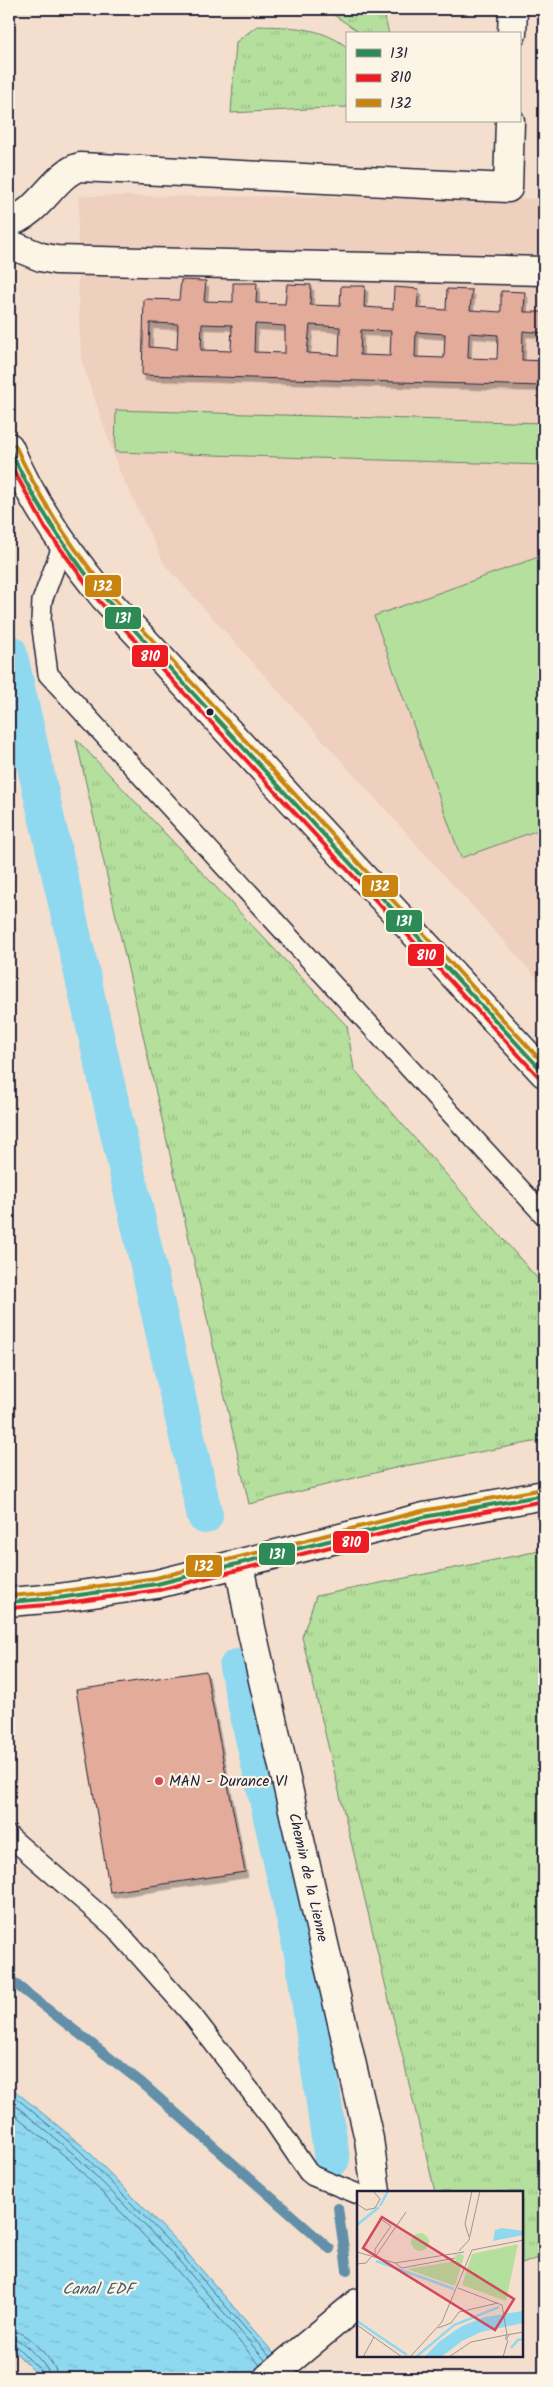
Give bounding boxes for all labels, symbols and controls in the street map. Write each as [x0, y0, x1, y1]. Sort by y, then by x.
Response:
legend [346, 32, 520, 122]
text: 131 [390, 42, 408, 66]
text: 810 [390, 66, 412, 90]
text: 132 [390, 92, 412, 116]
line badge: 132 [84, 574, 122, 598]
text: 132 [93, 576, 113, 598]
line badge: 131 [104, 606, 142, 630]
text: 131 [115, 608, 132, 630]
line badge: 810 [131, 644, 169, 668]
text: 810 [140, 646, 161, 668]
unlabelled marker [205, 707, 215, 717]
line badge: 132 [361, 874, 399, 898]
text: 132 [370, 876, 390, 898]
line badge: 131 [385, 909, 423, 933]
text: 131 [396, 911, 413, 933]
line badge: 810 [407, 943, 445, 967]
text: 810 [416, 945, 437, 967]
line badge: 810 [332, 1530, 370, 1554]
text: 810 [341, 1532, 362, 1554]
line badge: 131 [258, 1542, 296, 1566]
text: 131 [269, 1544, 286, 1566]
line badge: 132 [185, 1554, 223, 1578]
text: 132 [194, 1556, 214, 1578]
place label: MAN - Durance VI [169, 1770, 288, 1794]
marker: MAN - Durance VI [153, 1775, 165, 1787]
street label: Chemin de la Lienne [281, 1811, 334, 1945]
inset map [357, 2191, 523, 2357]
water label: Canal EDF [62, 2277, 138, 2302]

